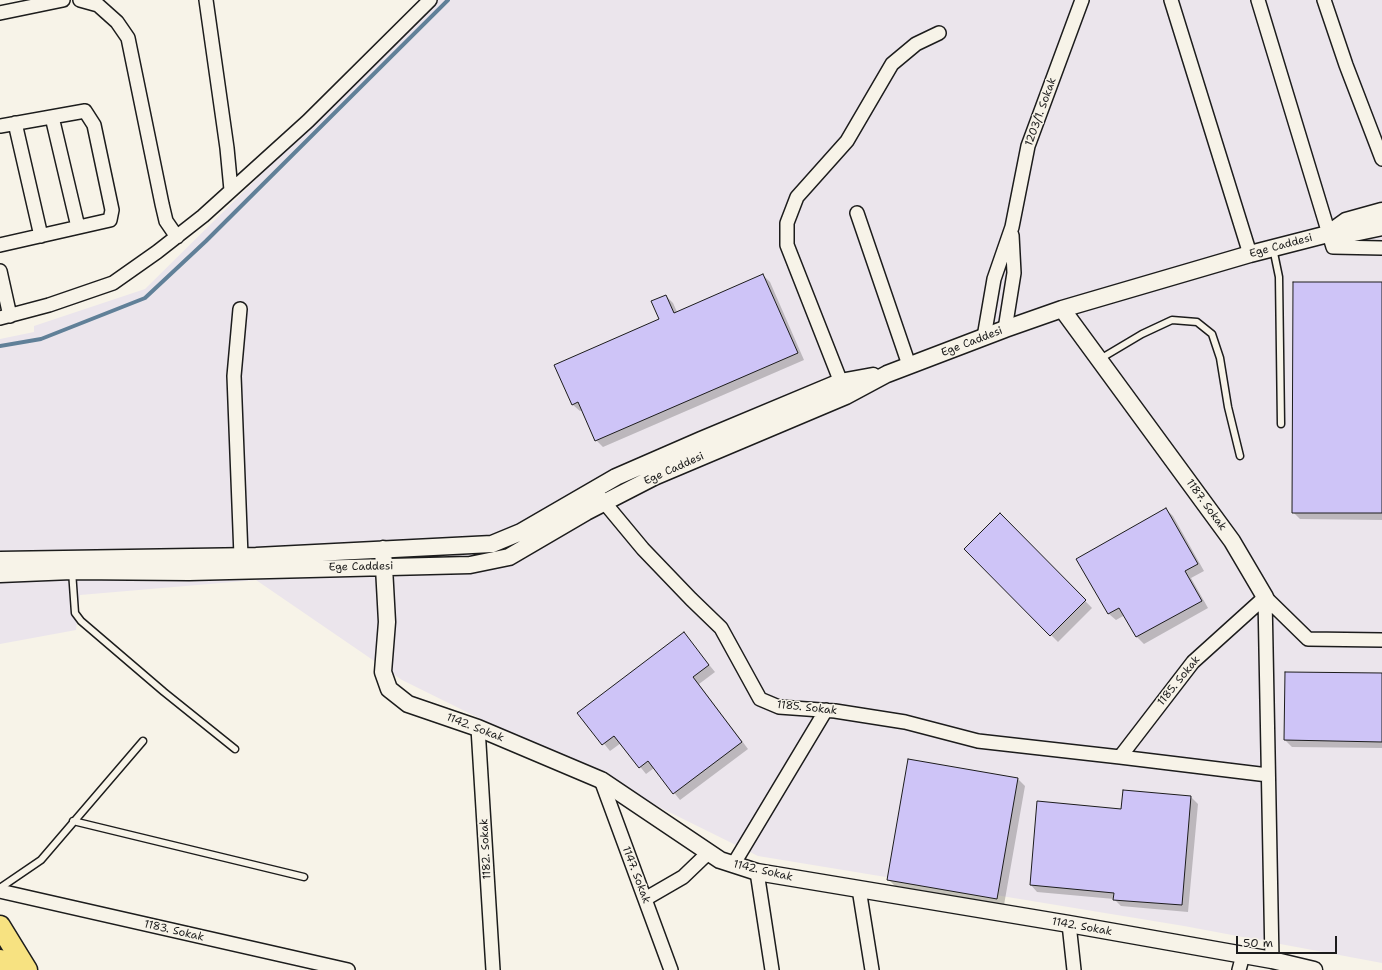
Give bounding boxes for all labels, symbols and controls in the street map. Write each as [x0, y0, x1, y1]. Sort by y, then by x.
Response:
street label: 1203/1. Sokak [1022, 76, 1060, 148]
street label: Ege Caddesi [1248, 231, 1314, 261]
street label: Ege Caddesi [939, 324, 1005, 360]
street label: Ege Caddesi [642, 450, 706, 488]
street label: 1187. Sokak [1183, 477, 1229, 533]
street label: Ege Caddesi [329, 560, 393, 574]
street label: 1185. Sokak [1155, 653, 1203, 709]
street label: 1185. Sokak [776, 698, 838, 718]
street label: 1142. Sokak [444, 711, 506, 745]
street label: 1182. Sokak [478, 818, 494, 880]
street label: 1147. Sokak [619, 845, 653, 905]
street label: 1142. Sokak [732, 858, 794, 884]
street label: 1142. Sokak [1051, 915, 1113, 939]
street label: 1183. Sokak [143, 918, 205, 944]
scale bar [1238, 928, 1339, 954]
text: 50 m [1243, 935, 1273, 951]

